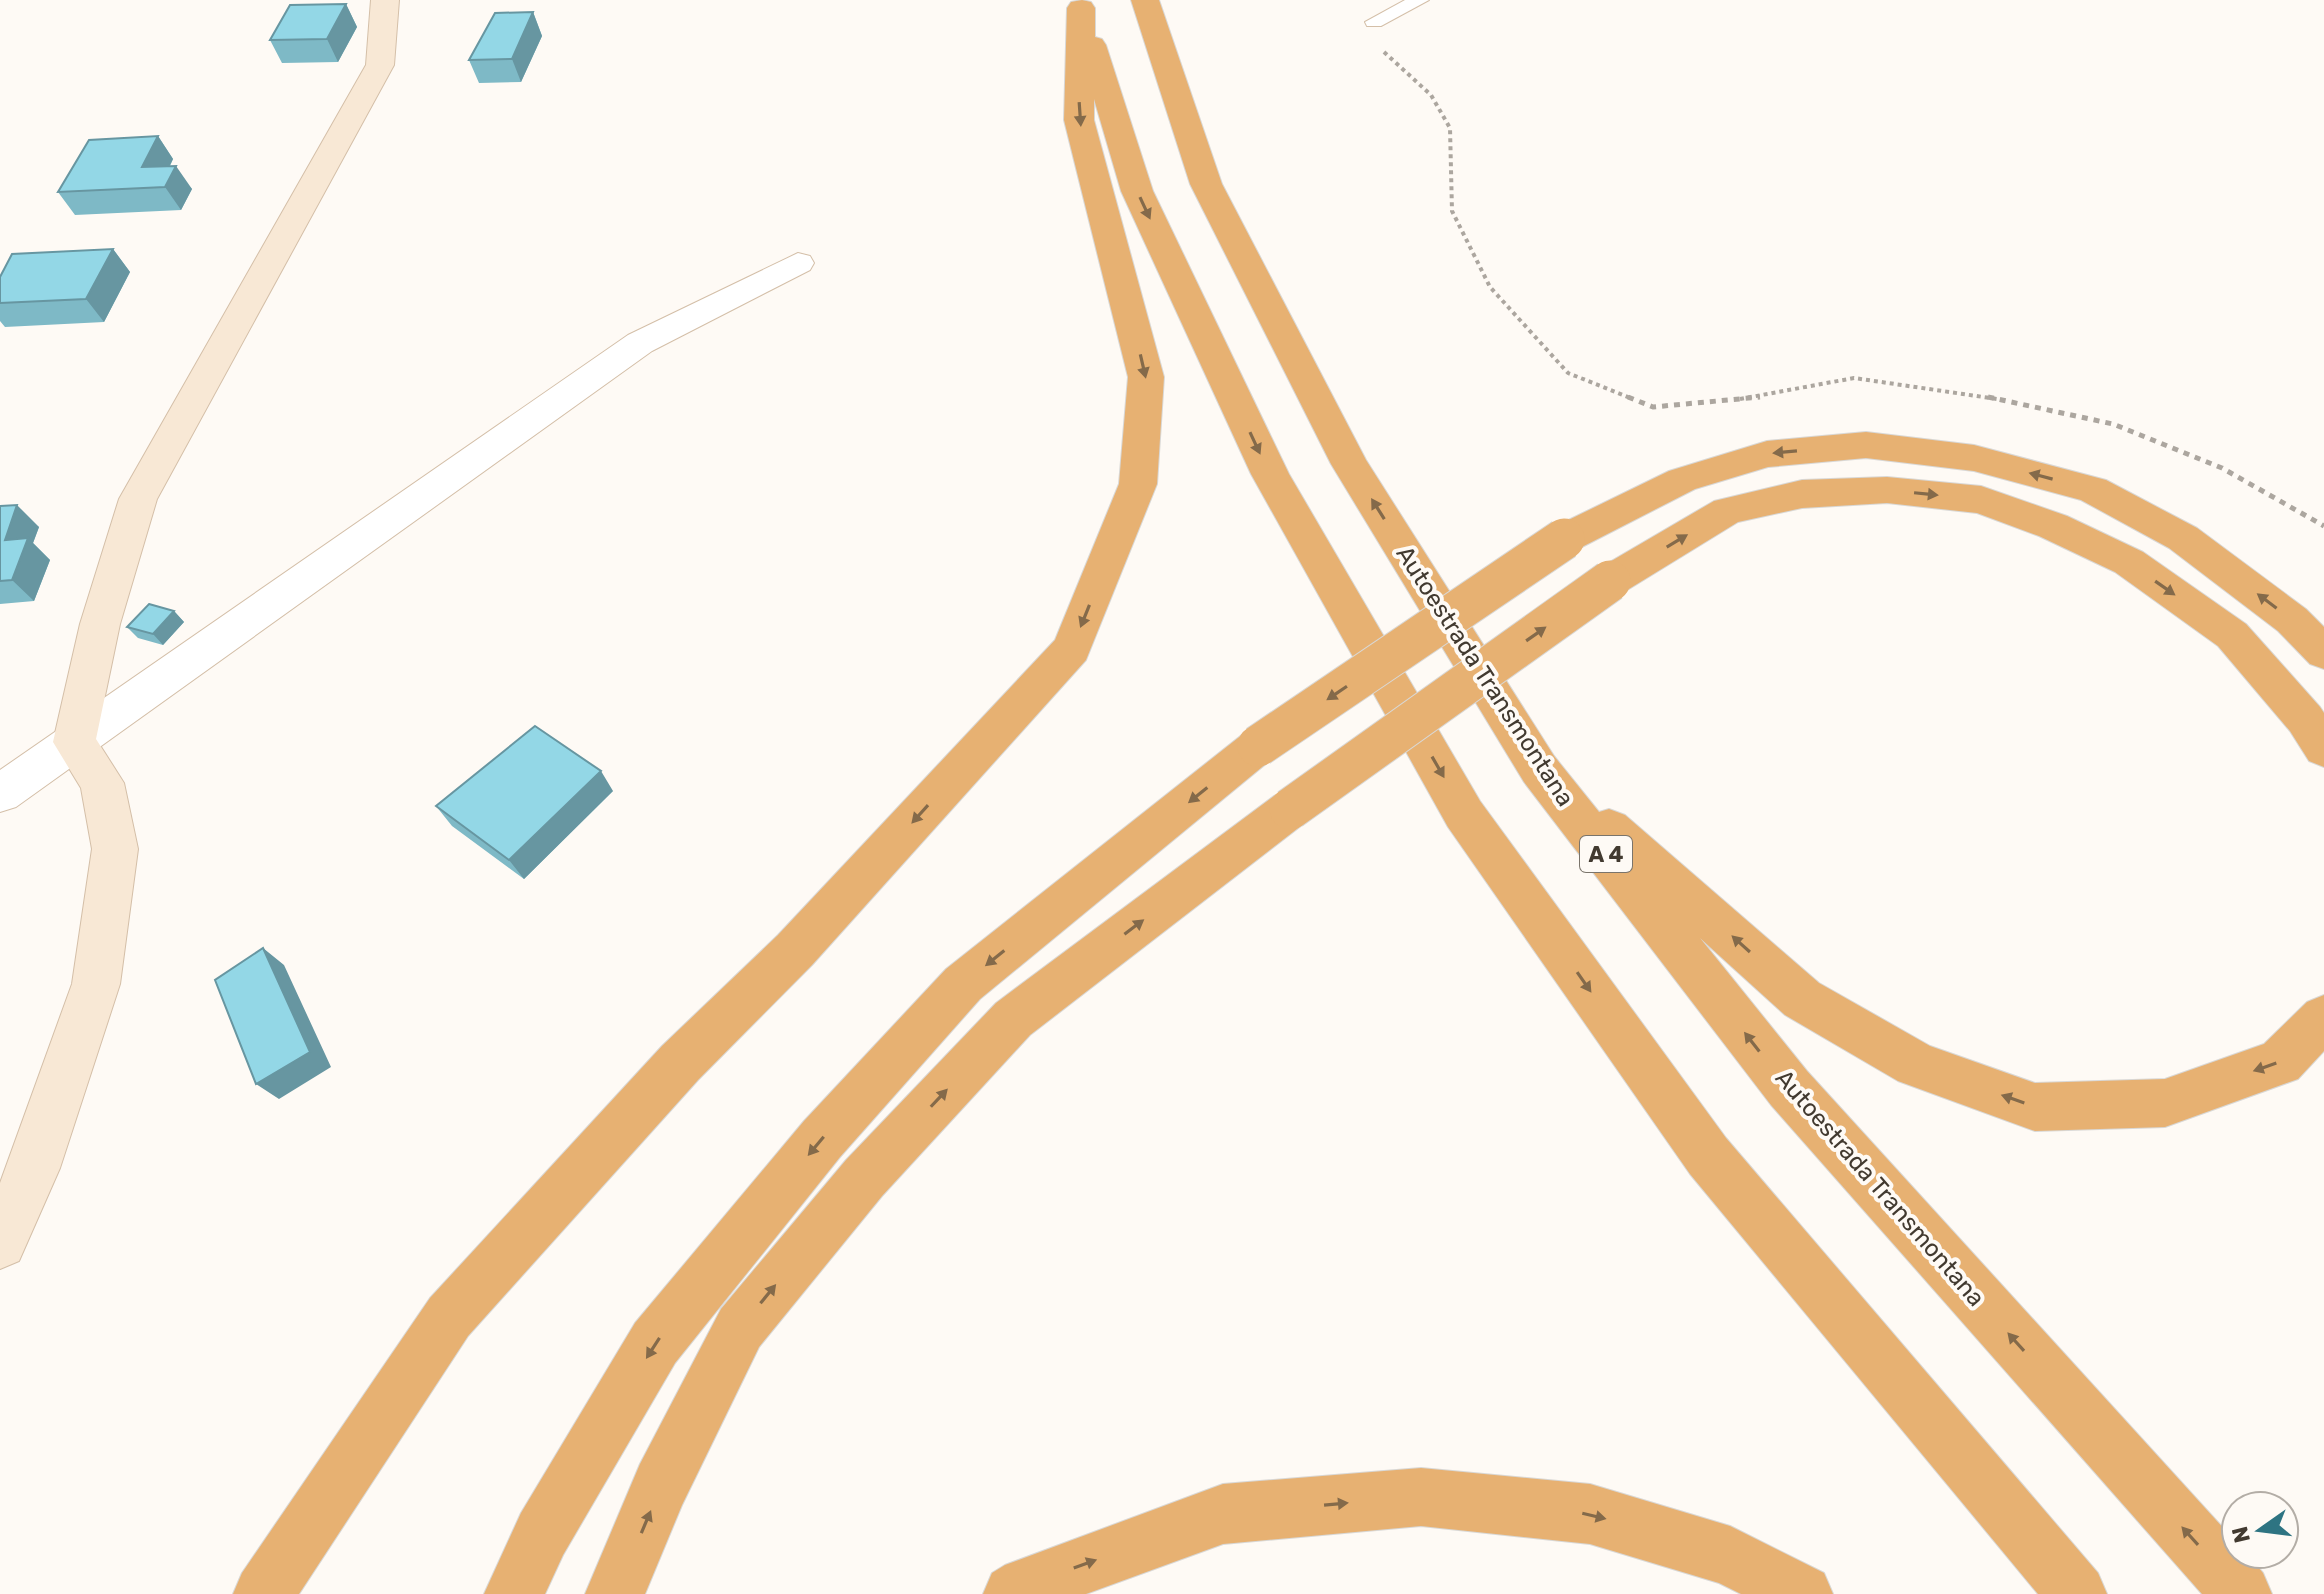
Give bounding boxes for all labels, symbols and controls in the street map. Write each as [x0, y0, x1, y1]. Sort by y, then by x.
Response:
one-way arrow [1074, 102, 1087, 127]
one-way arrow [1138, 196, 1152, 219]
one-way arrow [1137, 354, 1150, 379]
one-way arrow [1248, 432, 1262, 455]
one-way arrow [1772, 446, 1797, 459]
one-way arrow [2029, 470, 2054, 482]
one-way arrow [1914, 488, 1939, 501]
one-way arrow [1371, 498, 1385, 520]
one-way arrow [1666, 534, 1688, 548]
street label: Autoestrada Transmontana [1390, 541, 1580, 811]
one-way arrow [2155, 579, 2176, 595]
one-way arrow [2256, 594, 2277, 609]
one-way arrow [1079, 604, 1092, 628]
one-way arrow [1525, 627, 1546, 642]
one-way arrow [1327, 685, 1348, 700]
one-way arrow [1431, 756, 1445, 779]
one-way arrow [1188, 786, 1208, 803]
one-way arrow [912, 804, 930, 823]
road number: A 4 [1580, 836, 1632, 872]
one-way arrow [1124, 920, 1144, 936]
one-way arrow [1732, 936, 1751, 954]
one-way arrow [985, 949, 1005, 966]
one-way arrow [1576, 971, 1592, 993]
one-way arrow [1745, 1032, 1761, 1052]
one-way arrow [2253, 1062, 2277, 1074]
street label: Autoestrada Transmontana [1770, 1064, 1990, 1312]
one-way arrow [930, 1089, 948, 1108]
one-way arrow [2001, 1092, 2025, 1104]
one-way arrow [808, 1136, 825, 1156]
one-way arrow [760, 1284, 776, 1304]
one-way arrow [2008, 1333, 2025, 1353]
one-way arrow [646, 1337, 660, 1359]
north arrow [2220, 1490, 2300, 1570]
one-way arrow [1324, 1497, 1349, 1510]
one-way arrow [639, 1510, 652, 1534]
one-way arrow [1582, 1510, 1607, 1523]
text: N [2226, 1524, 2256, 1546]
one-way arrow [2181, 1526, 2199, 1545]
one-way arrow [1073, 1558, 1097, 1570]

